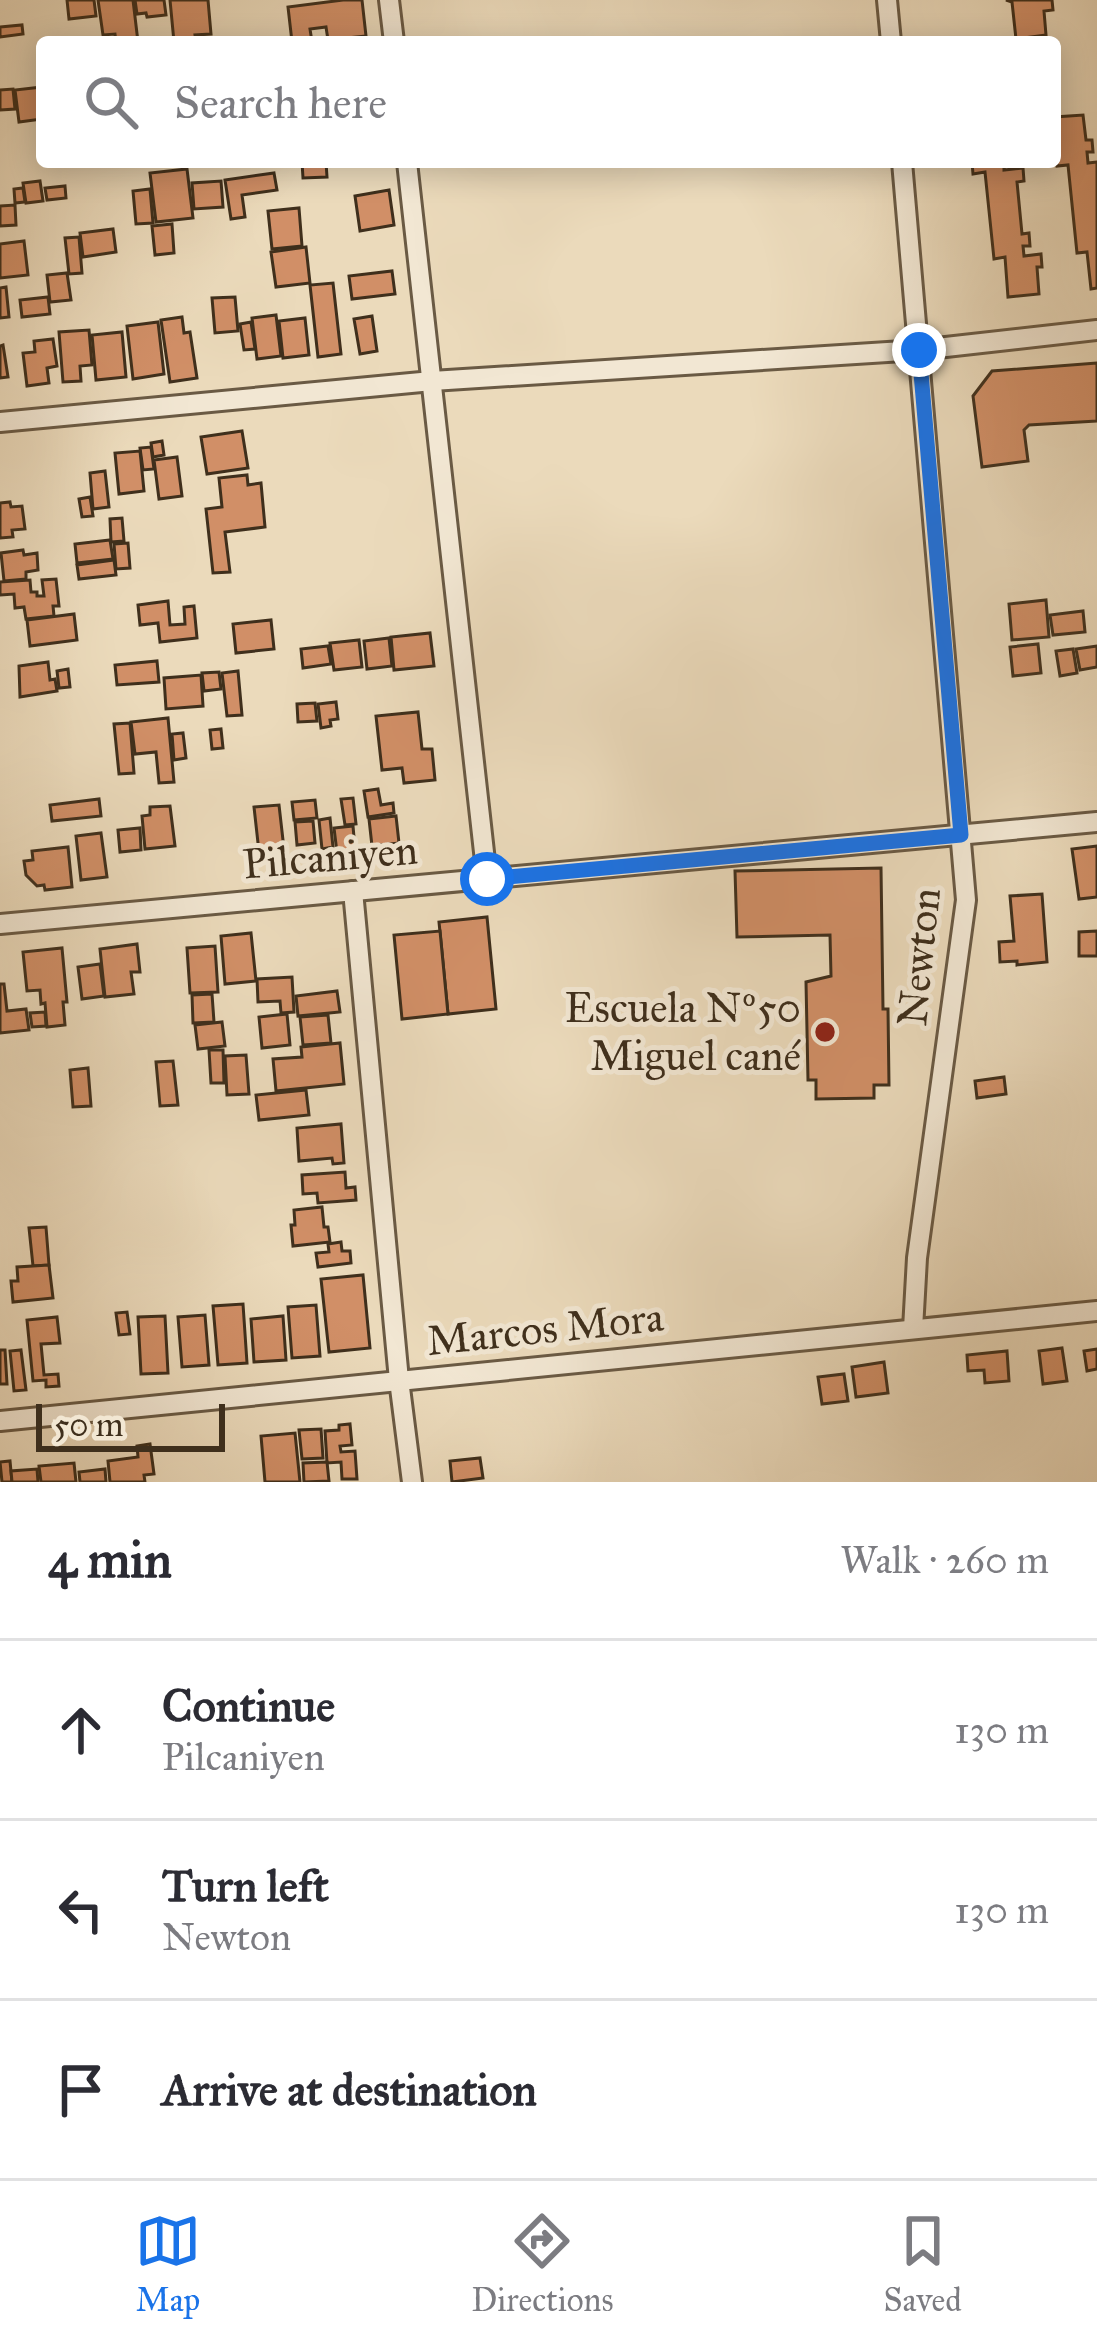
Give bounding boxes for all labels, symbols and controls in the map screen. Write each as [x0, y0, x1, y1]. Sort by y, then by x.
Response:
search box [36, 36, 1061, 168]
icon: search [78, 69, 144, 135]
text: Search here [174, 75, 387, 130]
route end [892, 323, 946, 377]
street label: Pilcaniyen [240, 823, 420, 891]
route start [460, 852, 514, 906]
street label: Newton [886, 885, 952, 1029]
place label: Escuela Nº50 Miguel cané [565, 982, 801, 1082]
marker: Escuela Nº50 Miguel cané [812, 1019, 838, 1045]
street label: Marcos Mora [424, 1291, 666, 1367]
scale bar [36, 1398, 225, 1451]
text: 50 m [54, 1405, 123, 1445]
text: 4 min [48, 1529, 172, 1591]
text: Walk · 260 m [840, 1536, 1049, 1584]
text: Continue [162, 1678, 335, 1733]
icon: ahead [48, 1697, 114, 1763]
text: 130 m [954, 1706, 1049, 1754]
text: Pilcaniyen [162, 1733, 325, 1781]
text: Turn left [162, 1858, 329, 1913]
icon: left [48, 1877, 114, 1943]
text: 130 m [954, 1886, 1049, 1934]
text: Newton [162, 1913, 291, 1961]
icon: arrive [48, 2057, 114, 2123]
text: Arrive at destination [162, 2062, 537, 2117]
tab: Map [135, 2208, 201, 2320]
tab: Directions [471, 2208, 613, 2320]
tab: Saved [884, 2208, 962, 2320]

